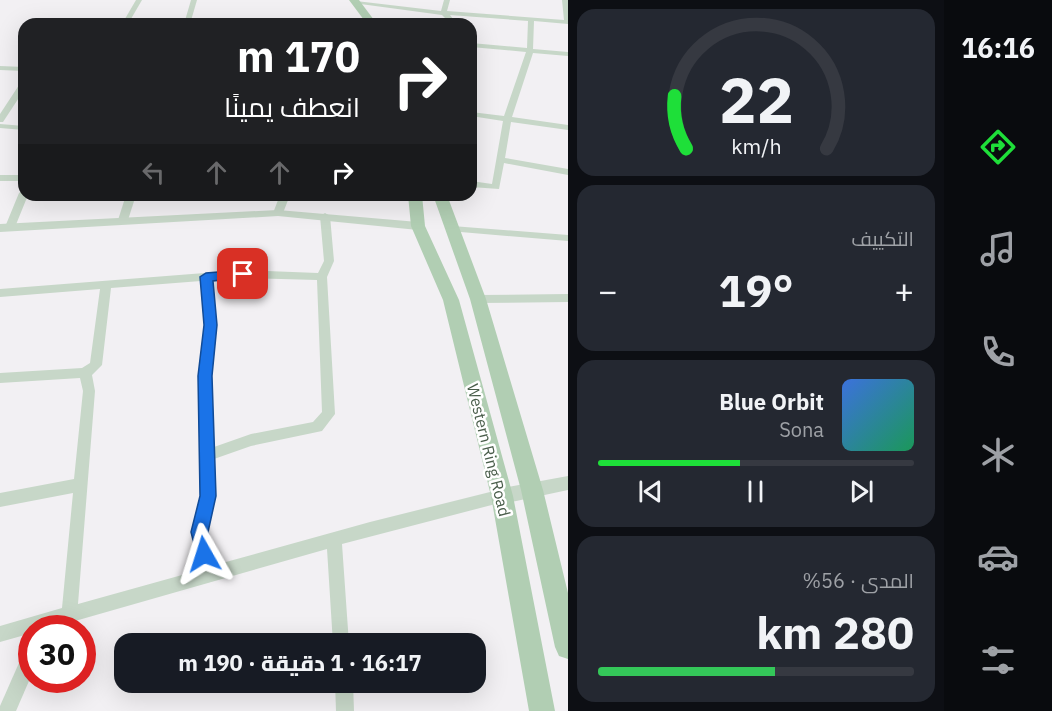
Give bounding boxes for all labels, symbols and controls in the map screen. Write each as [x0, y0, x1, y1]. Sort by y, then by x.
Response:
text: 170 m [237, 29, 360, 84]
text: 16:16 [961, 30, 1035, 65]
icon: right [381, 42, 459, 120]
text: 22 [719, 59, 793, 140]
text: انعطف يمينًا [224, 89, 360, 124]
icon: directions [977, 126, 1019, 168]
text: km/h [731, 133, 781, 161]
icon: left [137, 156, 170, 189]
icon: ahead [200, 156, 233, 189]
icon: ahead [263, 156, 296, 189]
icon: right [326, 156, 359, 189]
text: التكييف [851, 225, 914, 252]
icon: music [977, 228, 1019, 270]
pin [217, 248, 268, 299]
icon: arrive [226, 257, 259, 290]
text: 19° [718, 261, 794, 319]
text: − [598, 269, 618, 312]
text: + [894, 269, 914, 312]
icon: phone [977, 331, 1019, 373]
street label: Western Ring Road [463, 382, 515, 518]
text: Blue Orbit [719, 387, 824, 416]
text: Sona [779, 416, 824, 443]
icon: climate [977, 434, 1019, 476]
icon: previous [634, 475, 667, 508]
icon: pause [739, 475, 772, 508]
icon: next [845, 475, 878, 508]
position arrow [172, 522, 236, 586]
icon: car [977, 536, 1019, 578]
text: المدى · 56% [802, 567, 914, 594]
text: 280 km [756, 603, 914, 661]
speed limit sign: 30 [18, 615, 96, 693]
icon: filters [977, 639, 1019, 681]
text: 16:17 · 1 دقيقة · 190 m [178, 648, 422, 677]

